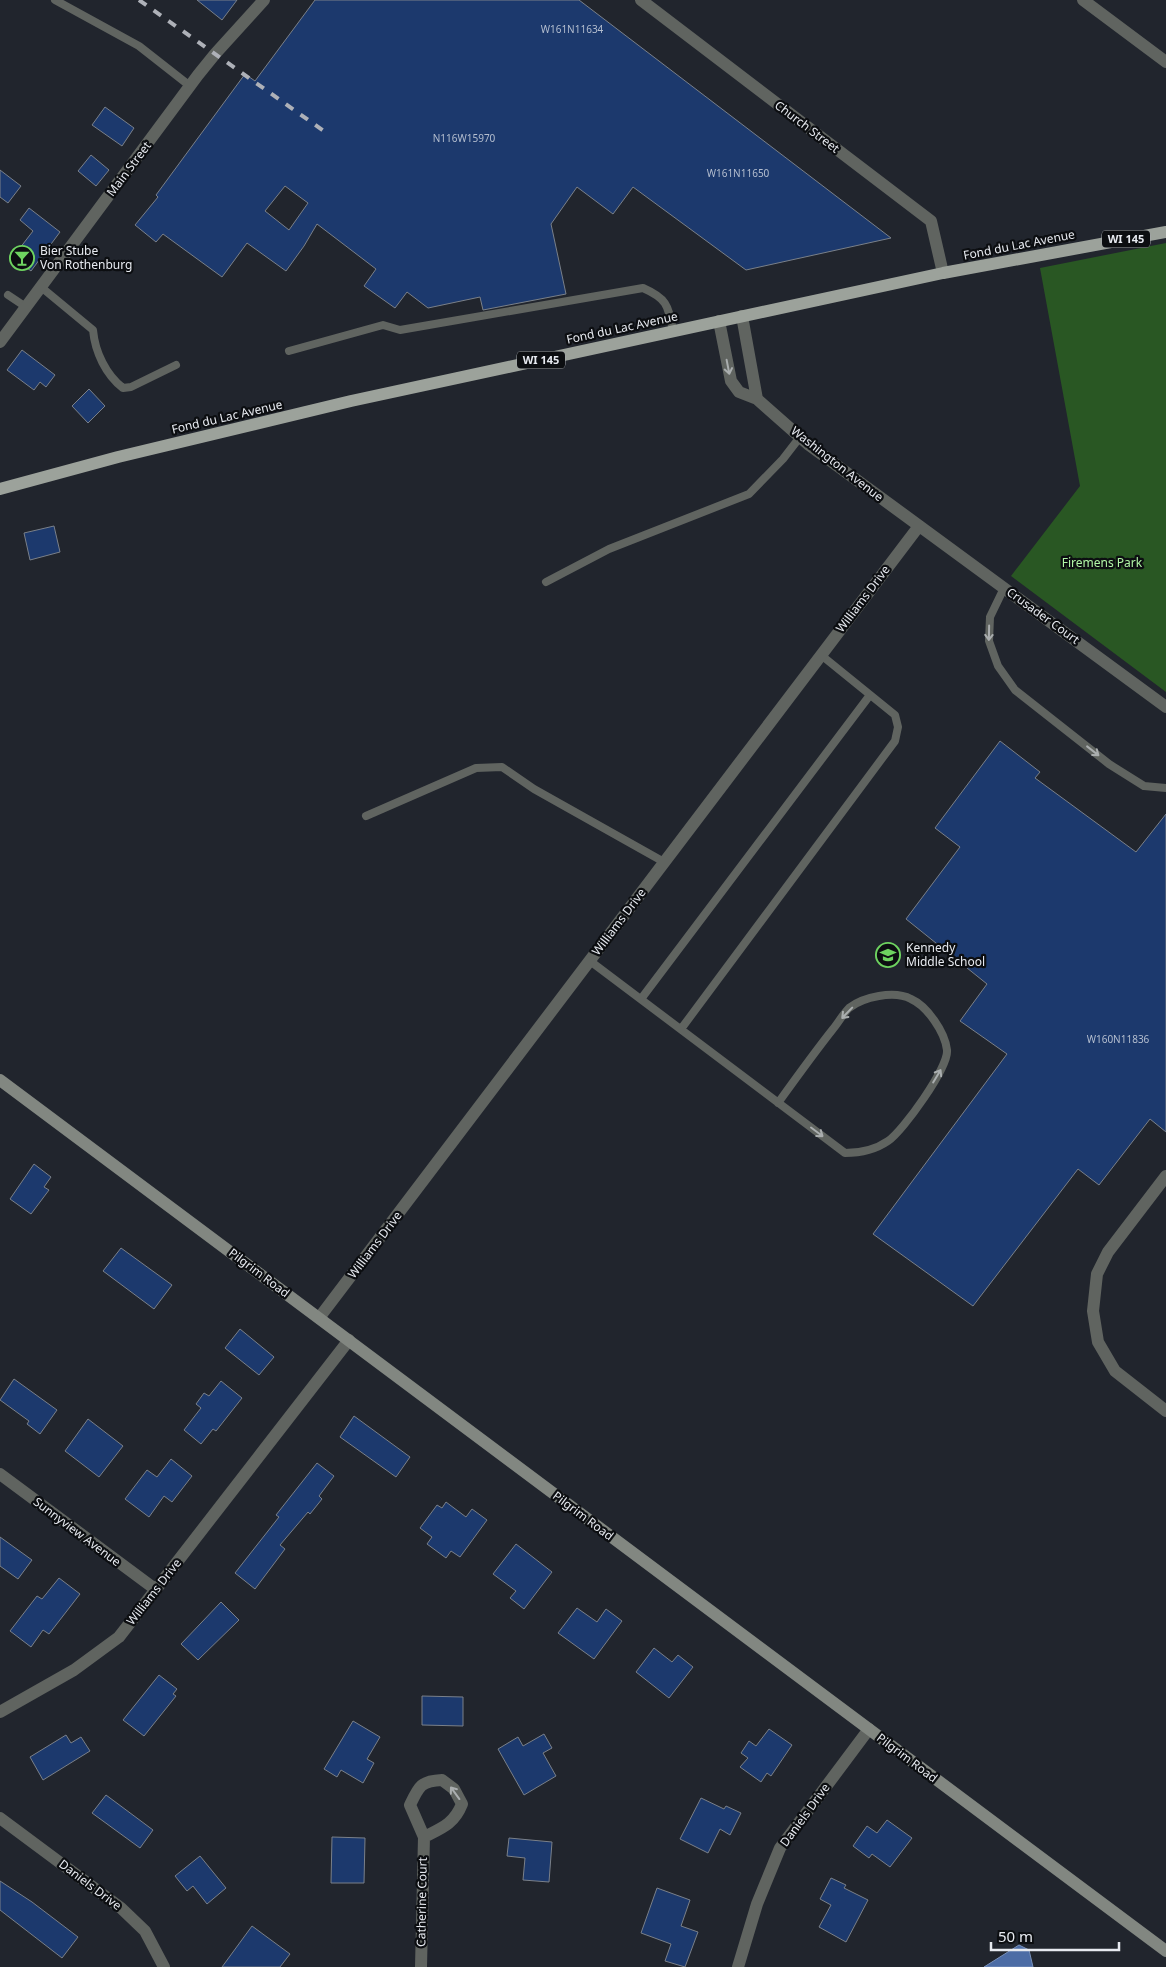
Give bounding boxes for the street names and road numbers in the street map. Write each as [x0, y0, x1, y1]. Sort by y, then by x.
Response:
street label: Church Street [771, 97, 844, 157]
street label: Main Street [102, 137, 155, 200]
street label: Fond du Lac Avenue [962, 225, 1076, 264]
road number: WI 145 [1102, 230, 1150, 248]
street label: Fond du Lac Avenue [565, 307, 679, 348]
road number: WI 145 [517, 352, 565, 368]
street label: Fond du Lac Avenue [170, 395, 284, 438]
street label: Washington Avenue [788, 422, 887, 505]
street label: Williams Drive [832, 561, 894, 636]
street label: Crusader Court [1003, 583, 1084, 648]
street label: Williams Drive [588, 884, 650, 959]
street label: Williams Drive [344, 1207, 406, 1282]
street label: Pilgrim Road [225, 1244, 293, 1301]
street label: Pilgrim Road [549, 1487, 617, 1544]
street label: Sunnyview Avenue [30, 1493, 125, 1570]
street label: Williams Drive [122, 1555, 185, 1628]
street label: Pilgrim Road [873, 1729, 941, 1786]
street label: Daniels Drive [776, 1779, 833, 1850]
street label: Daniels Drive [55, 1855, 125, 1914]
street label: Catherine Court [412, 1856, 431, 1947]

